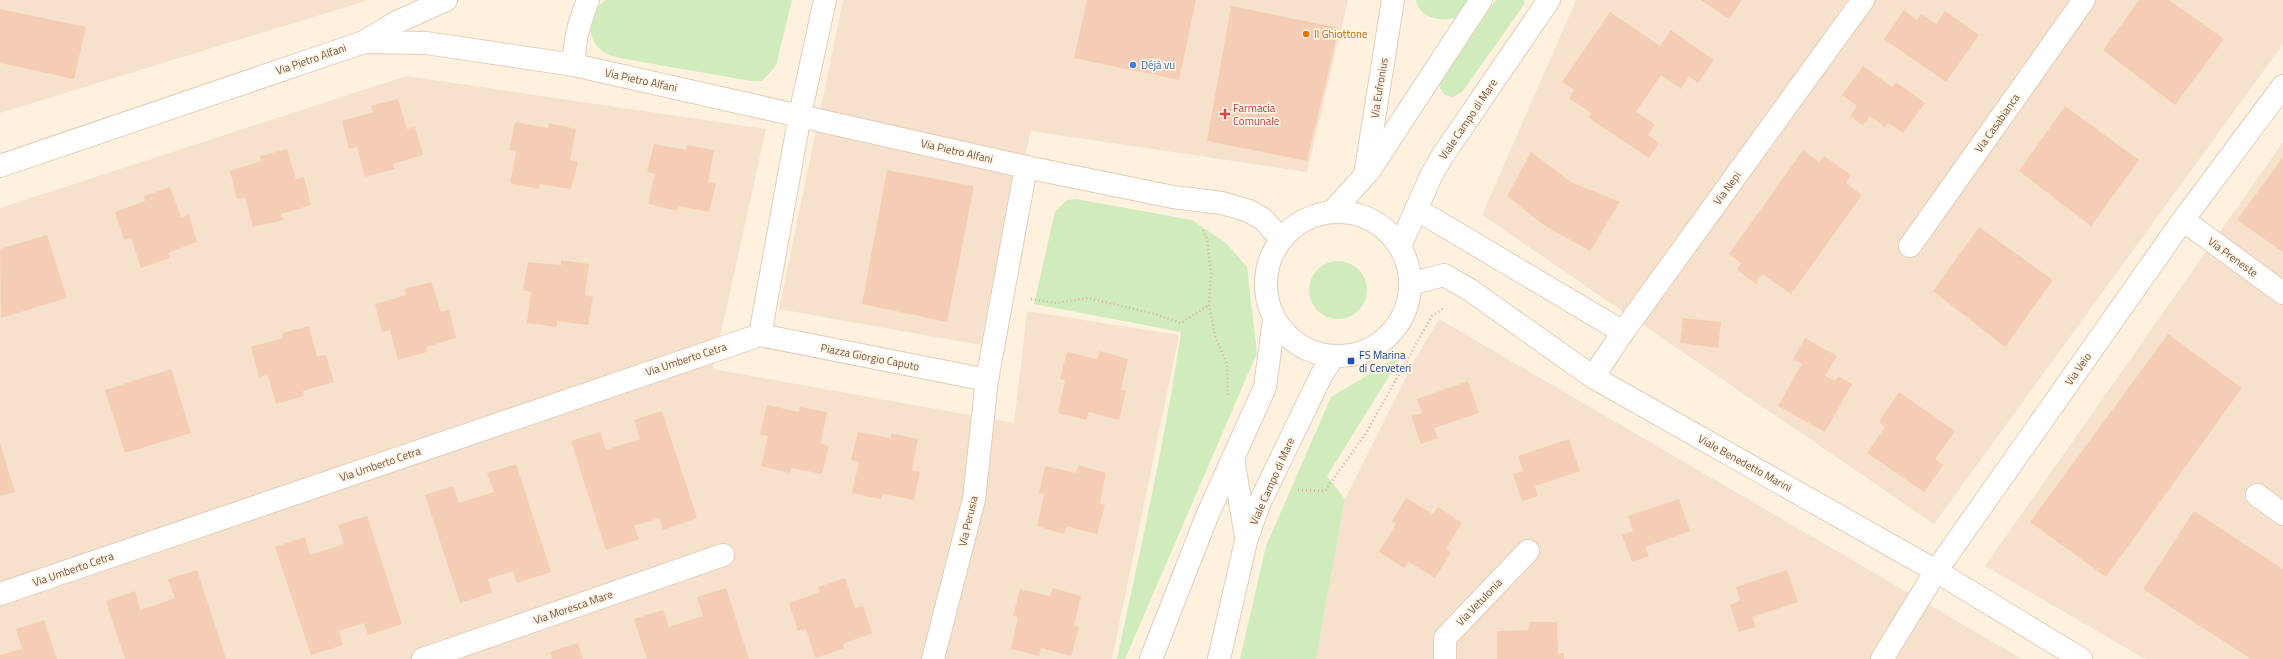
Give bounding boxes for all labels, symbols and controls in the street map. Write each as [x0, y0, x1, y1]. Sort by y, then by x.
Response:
place label: Il Ghiottone [1314, 26, 1368, 42]
marker: Il Ghiottone [1301, 29, 1311, 39]
street label: Via Pietro Alfani [274, 39, 348, 79]
place label: Déjà vu [1141, 57, 1175, 73]
street label: Via Eufronius [1366, 57, 1392, 119]
marker: Déjà vu [1128, 60, 1138, 70]
street label: Via Pietro Alfani [603, 65, 679, 95]
street label: Viale Campo di Mare [1435, 75, 1501, 163]
street label: Via Casabianca [1971, 90, 2024, 156]
place label: Farmacia Comunale [1233, 100, 1280, 129]
marker: Farmacia Comunale [1220, 109, 1230, 119]
street label: Via Pietro Alfani [919, 135, 995, 167]
street label: Via Nepi [1709, 168, 1745, 208]
street label: Via Preneste [2205, 233, 2262, 281]
street label: Via Umberto Cetra [643, 338, 729, 380]
street label: Piazza Giorgio Caputo [819, 340, 921, 374]
place label: FS Marina di Cerveteri [1359, 347, 1411, 376]
street label: Via Veio [2061, 349, 2095, 389]
marker: FS Marina di Cerveteri [1346, 356, 1356, 366]
street label: Viale Benedetto Marini [1695, 430, 1795, 496]
street label: Viale Campo di Mare [1246, 434, 1299, 527]
street label: Via Umberto Cetra [337, 442, 423, 485]
street label: Via Perusia [954, 494, 982, 548]
street label: Via Umberto Cetra [30, 547, 116, 590]
street label: Via Vetulonia [1452, 574, 1506, 629]
street label: Via Moresca Mare [531, 586, 615, 628]

